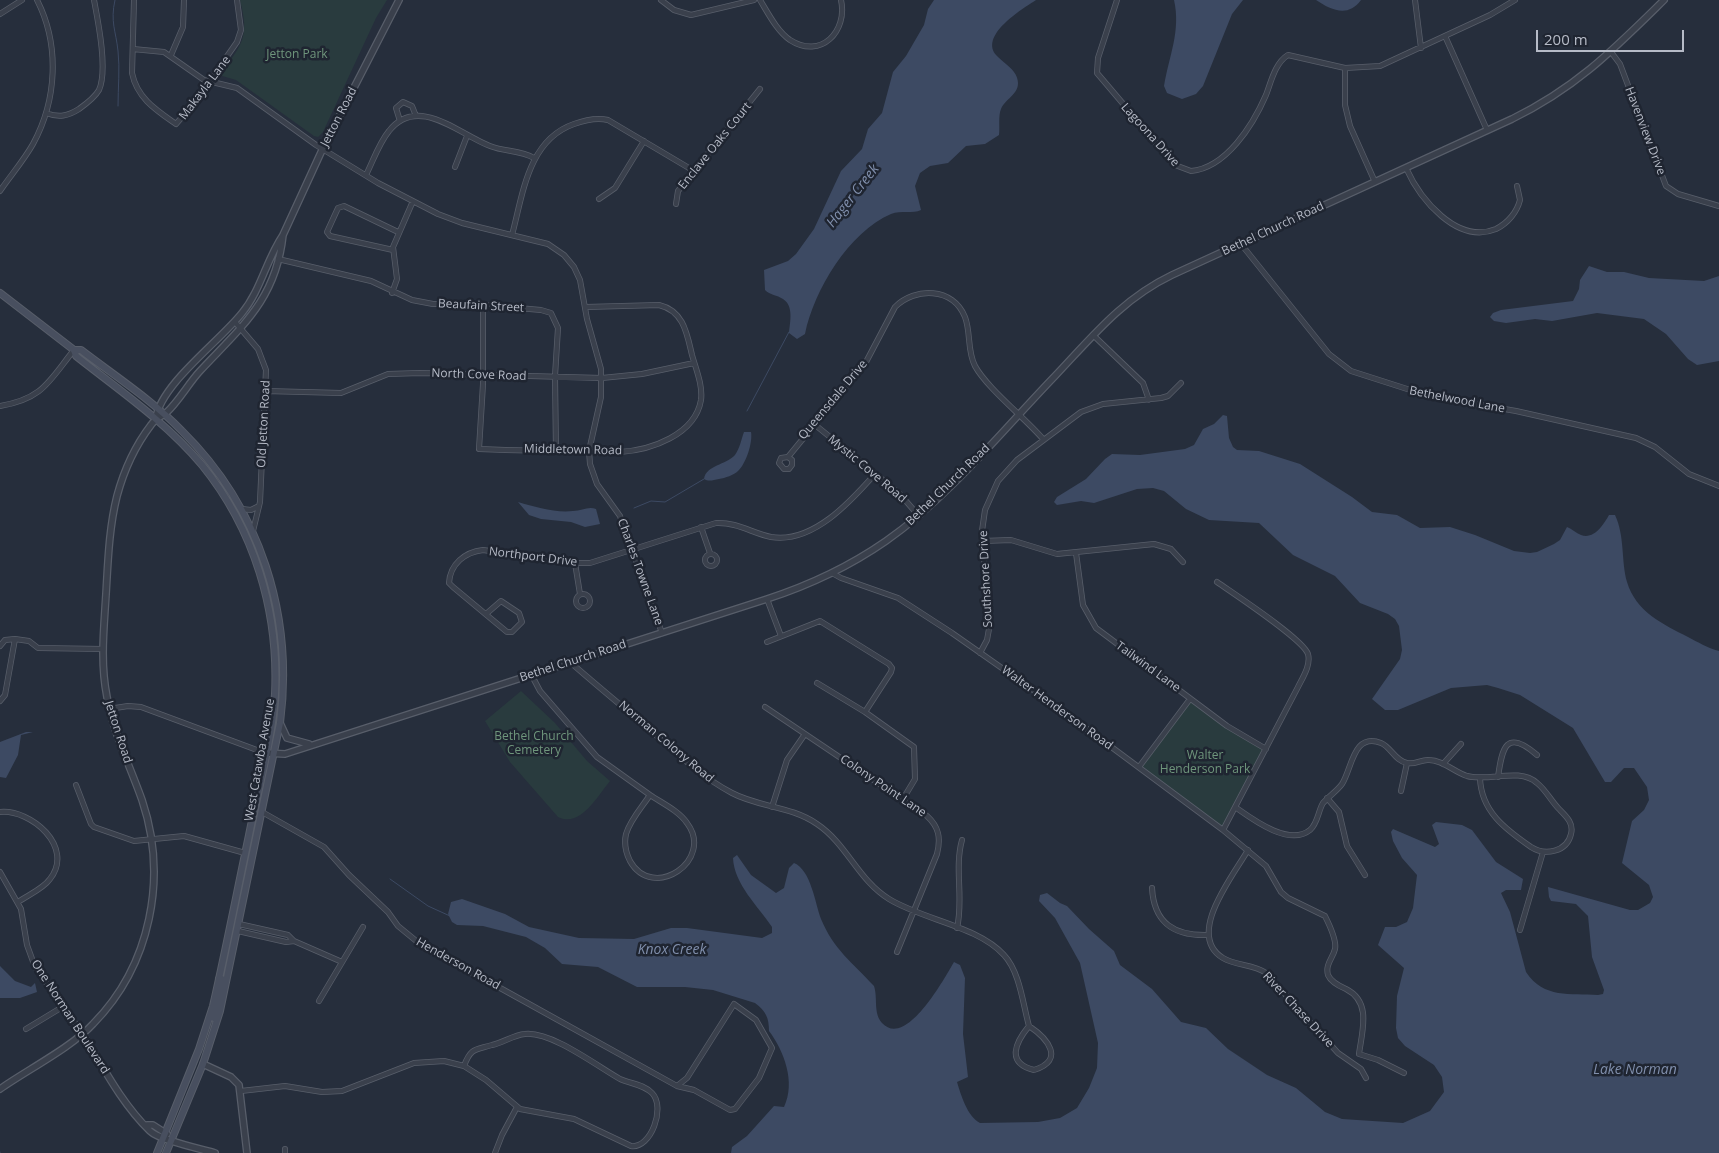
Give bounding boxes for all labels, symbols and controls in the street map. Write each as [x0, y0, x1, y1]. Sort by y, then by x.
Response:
scale bar [1539, 20, 1686, 52]
text: 200 m [1544, 29, 1588, 49]
park label: Jetton Park [266, 48, 328, 62]
street label: Makayla Lane [176, 53, 234, 123]
street label: Jetton Road [318, 85, 360, 149]
street label: Havenview Drive [1622, 85, 1668, 177]
street label: Enclave Oaks Court [675, 100, 755, 192]
street label: Lagoona Drive [1118, 100, 1182, 170]
water label: Hager Creek [823, 161, 883, 231]
street label: Bethel Church Road [1220, 199, 1326, 259]
street label: Beaufain Street [438, 297, 524, 315]
street label: Queensdale Drive [796, 357, 870, 443]
street label: North Cove Road [431, 366, 527, 384]
street label: Old Jetton Road [255, 380, 273, 468]
street label: Bethelwood Lane [1408, 384, 1506, 416]
street label: Mystic Cove Road [825, 432, 909, 506]
street label: Bethel Church Road [903, 441, 993, 529]
street label: Middletown Road [524, 442, 622, 458]
street label: Charles Towne Lane [614, 517, 666, 627]
street label: Southshore Drive [976, 530, 996, 628]
street label: Northport Drive [488, 544, 578, 570]
street label: Bethel Church Road [518, 637, 628, 685]
street label: Tailwind Lane [1113, 639, 1183, 695]
street label: Walter Henderson Road [999, 663, 1115, 753]
street label: West Catawba Avenue [242, 698, 278, 822]
street label: Norman Colony Road [616, 698, 716, 786]
street label: Jetton Road [101, 699, 135, 765]
park label: Bethel Church Cemetery [494, 730, 574, 758]
park label: Walter Henderson Park [1160, 749, 1250, 777]
street label: Colony Point Lane [837, 752, 929, 820]
street label: Henderson Road [413, 935, 503, 993]
water label: Knox Creek [638, 942, 706, 958]
street label: One Norman Boulevard [28, 957, 112, 1077]
street label: River Chase Drive [1259, 969, 1337, 1051]
water label: Lake Norman [1593, 1062, 1677, 1078]

